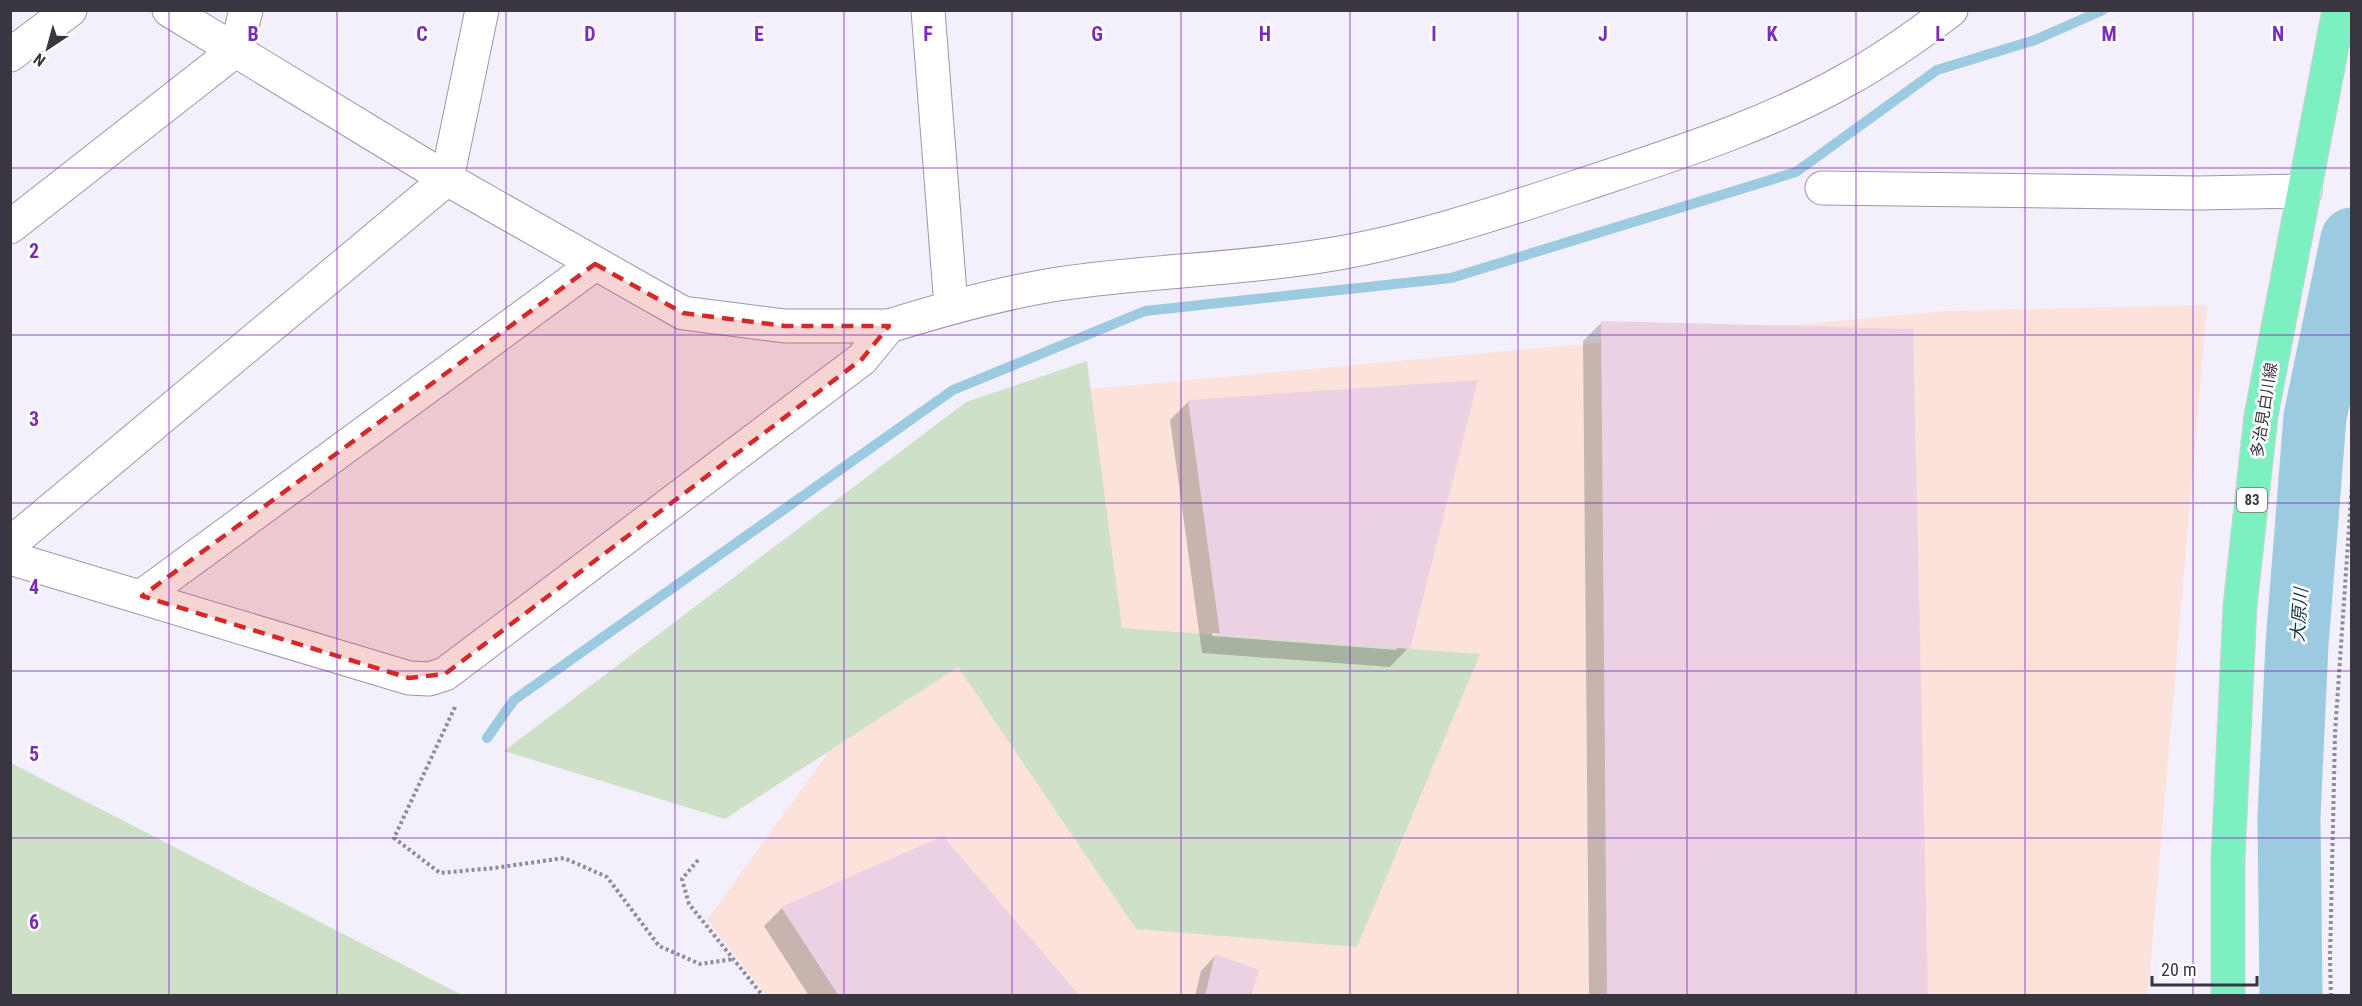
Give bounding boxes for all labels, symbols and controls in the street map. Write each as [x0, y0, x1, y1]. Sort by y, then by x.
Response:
north arrow [18, 18, 78, 78]
text: B [247, 22, 259, 46]
text: C [416, 22, 428, 46]
text: D [584, 22, 596, 46]
text: E [754, 22, 764, 46]
text: F [923, 22, 933, 46]
text: G [1091, 22, 1103, 46]
text: H [1259, 22, 1271, 46]
text: I [1431, 22, 1437, 46]
text: J [1598, 22, 1608, 46]
text: K [1766, 22, 1778, 46]
text: L [1935, 22, 1945, 46]
text: M [2101, 22, 2117, 46]
text: N [2272, 22, 2284, 46]
text: N [30, 49, 49, 70]
text: 2 [29, 239, 39, 263]
street label: 多治見白川線 [2247, 361, 2281, 459]
text: 3 [29, 407, 39, 431]
road number: 83 [2237, 488, 2267, 512]
text: 4 [29, 575, 39, 599]
water label: 大原川 [2287, 585, 2311, 643]
text: 5 [29, 742, 39, 766]
text: 6 [29, 910, 39, 934]
scale bar [2152, 949, 2257, 987]
text: 20 m [2161, 959, 2196, 980]

